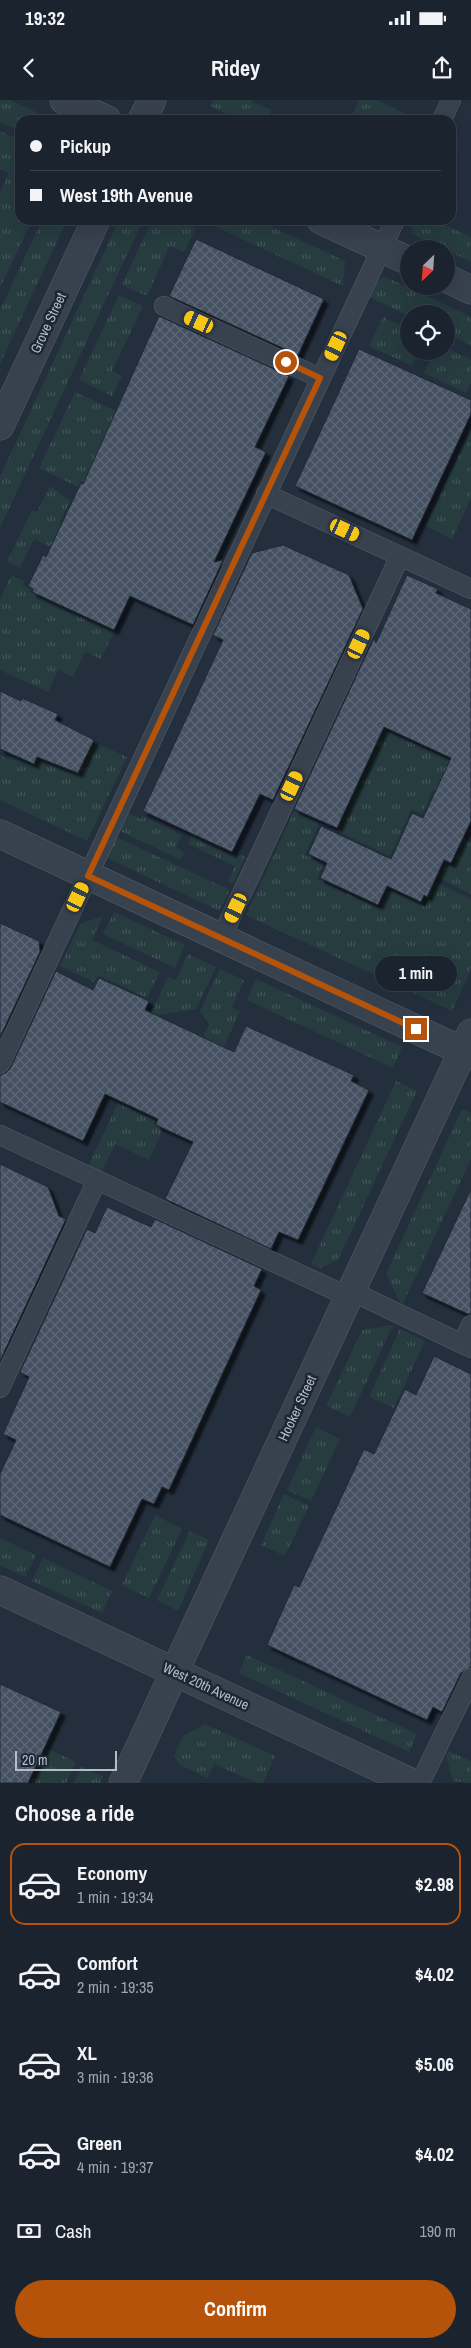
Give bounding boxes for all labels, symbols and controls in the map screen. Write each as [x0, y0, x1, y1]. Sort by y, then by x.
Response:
text: 19:32 [25, 5, 65, 31]
text: Ridey [211, 53, 260, 83]
icon: back [15, 54, 43, 82]
icon: share [428, 54, 456, 82]
text: Pickup [60, 133, 111, 159]
text: West 19th Avenue [60, 182, 193, 208]
north arrow [400, 240, 455, 295]
map controls [400, 240, 455, 360]
street label: Grove Street [26, 290, 70, 356]
button: locate [400, 305, 455, 360]
car [182, 309, 215, 335]
car [322, 329, 349, 363]
route start [275, 351, 297, 373]
car [328, 517, 361, 543]
car [345, 627, 372, 661]
car [278, 769, 305, 803]
car [64, 880, 91, 914]
car [222, 891, 249, 925]
callout: 1 min [375, 956, 457, 992]
text: 1 min [399, 962, 433, 984]
route end [405, 1018, 427, 1040]
street label: Hooker Street [274, 1372, 320, 1444]
street label: West 20th Avenue [160, 1658, 252, 1714]
scale bar [15, 1748, 118, 1771]
text: 20 m [22, 1751, 48, 1769]
text: Choose a ride [15, 1798, 134, 1828]
text: Economy [77, 1860, 147, 1886]
icon: car [17, 1862, 62, 1907]
text: $2.98 [415, 1871, 454, 1897]
text: 1 min · 19:34 [77, 1886, 154, 1908]
text: Comfort [77, 1950, 138, 1976]
icon: car [17, 1952, 62, 1997]
text: $4.02 [415, 1961, 454, 1987]
text: 2 min · 19:35 [77, 1976, 154, 1998]
text: XL [77, 2040, 97, 2066]
icon: car [17, 2042, 62, 2087]
text: $5.06 [415, 2051, 454, 2077]
text: 3 min · 19:36 [77, 2066, 154, 2088]
text: Green [77, 2130, 122, 2156]
icon: car [17, 2132, 62, 2177]
text: $4.02 [415, 2141, 454, 2167]
text: 4 min · 19:37 [77, 2156, 154, 2178]
icon: cash [15, 2217, 43, 2245]
text: Cash [55, 2218, 91, 2244]
text: 190 m [420, 2220, 456, 2242]
button: Confirm [15, 2280, 456, 2338]

